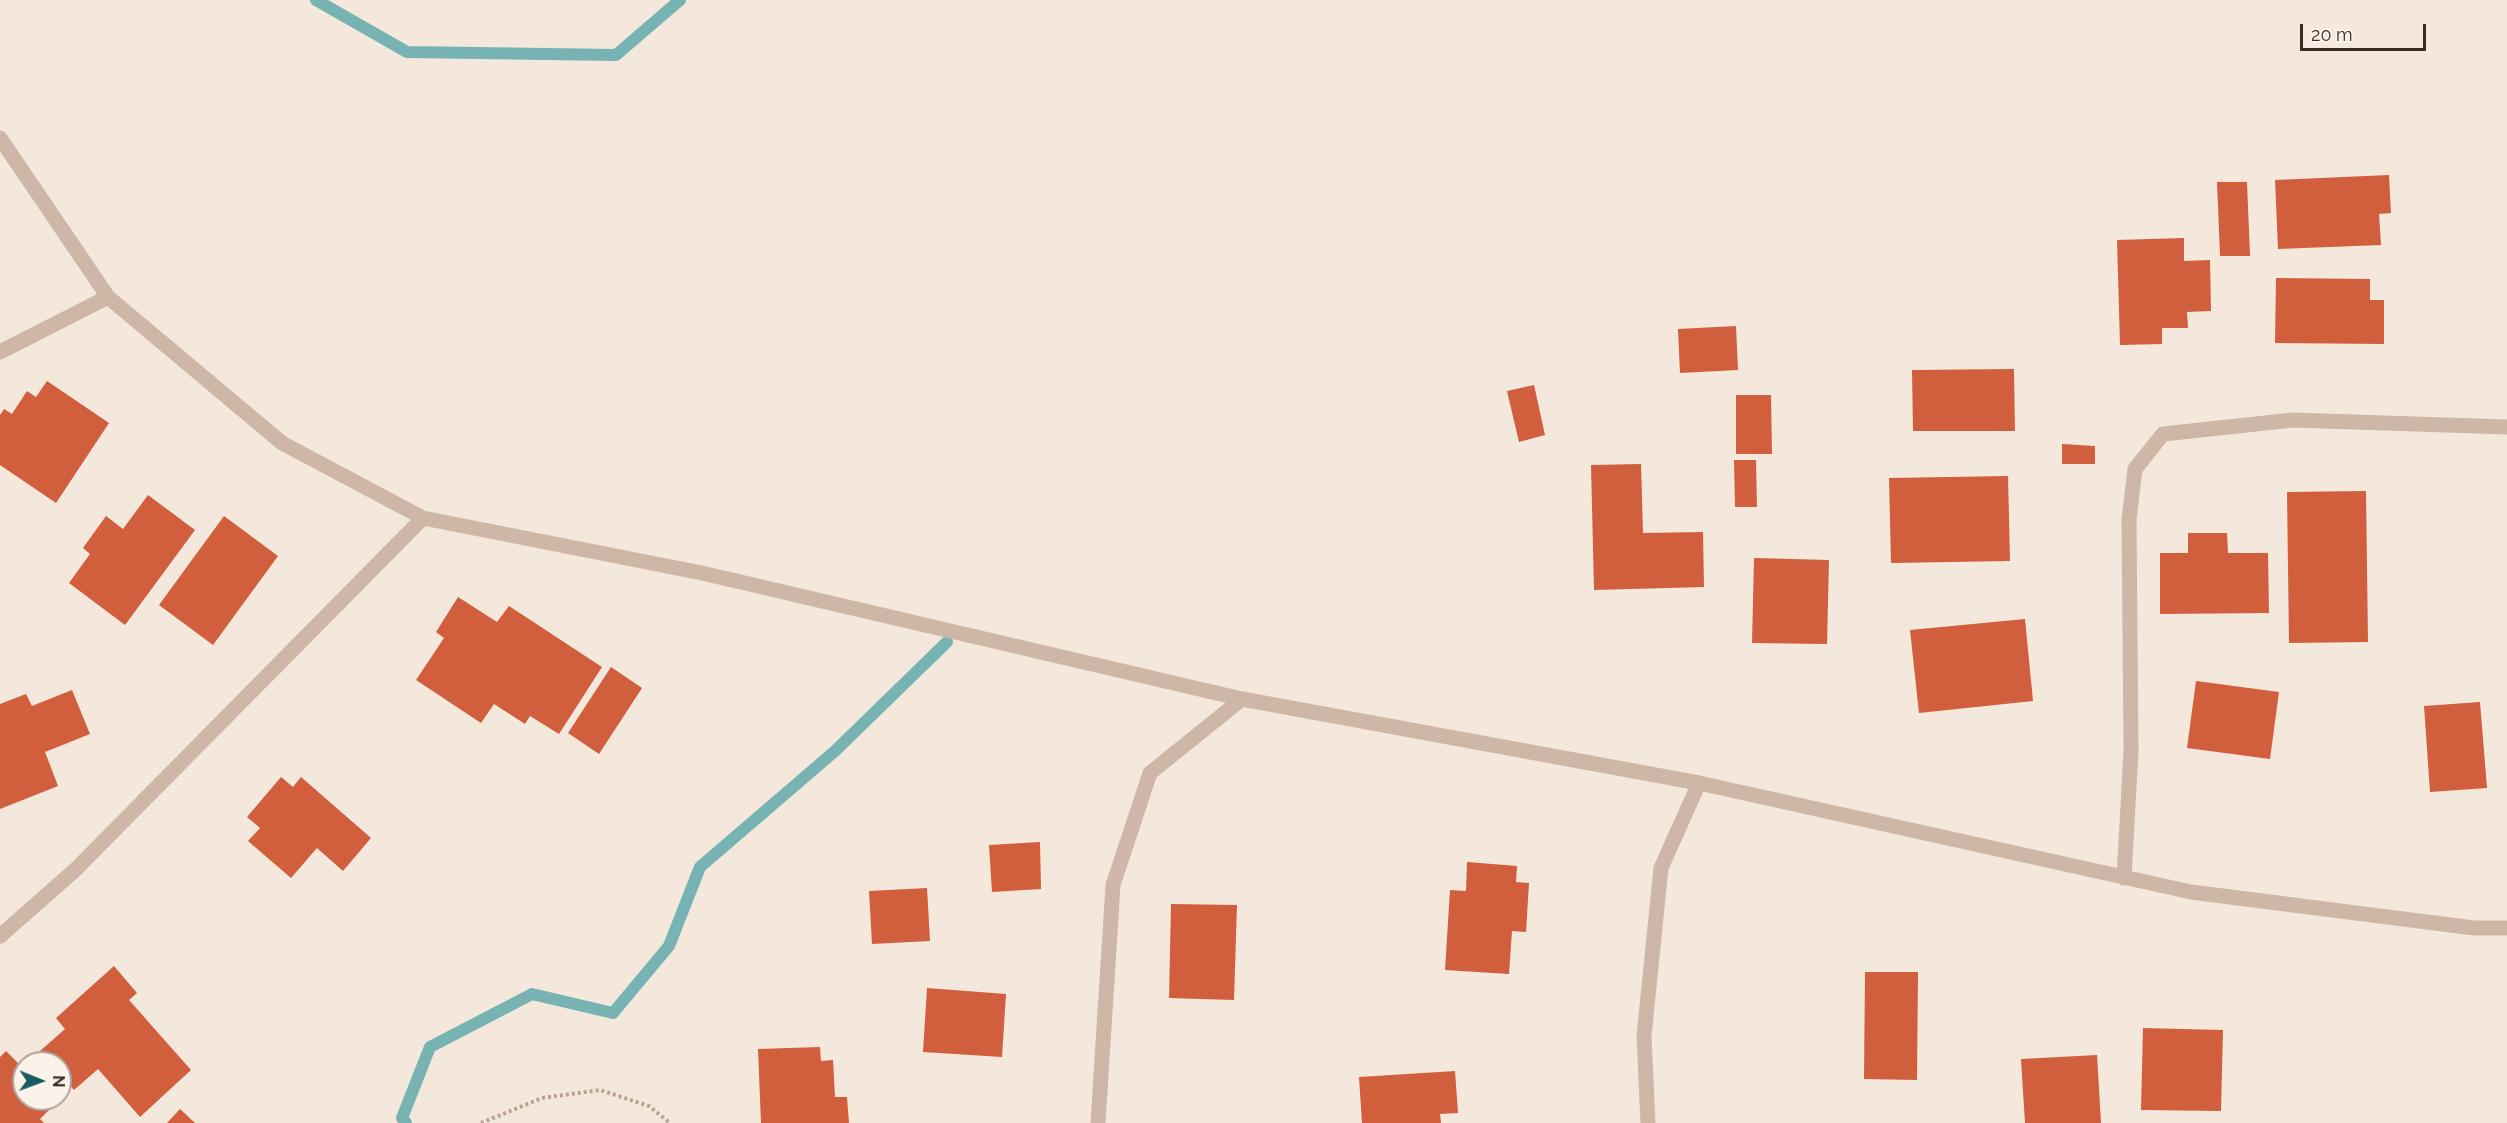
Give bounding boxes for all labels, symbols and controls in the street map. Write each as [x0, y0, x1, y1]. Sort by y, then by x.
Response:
scale bar [2303, 12, 2429, 50]
text: 20 m [2311, 24, 2353, 45]
north arrow [12, 1051, 72, 1111]
text: N [49, 1075, 68, 1088]

